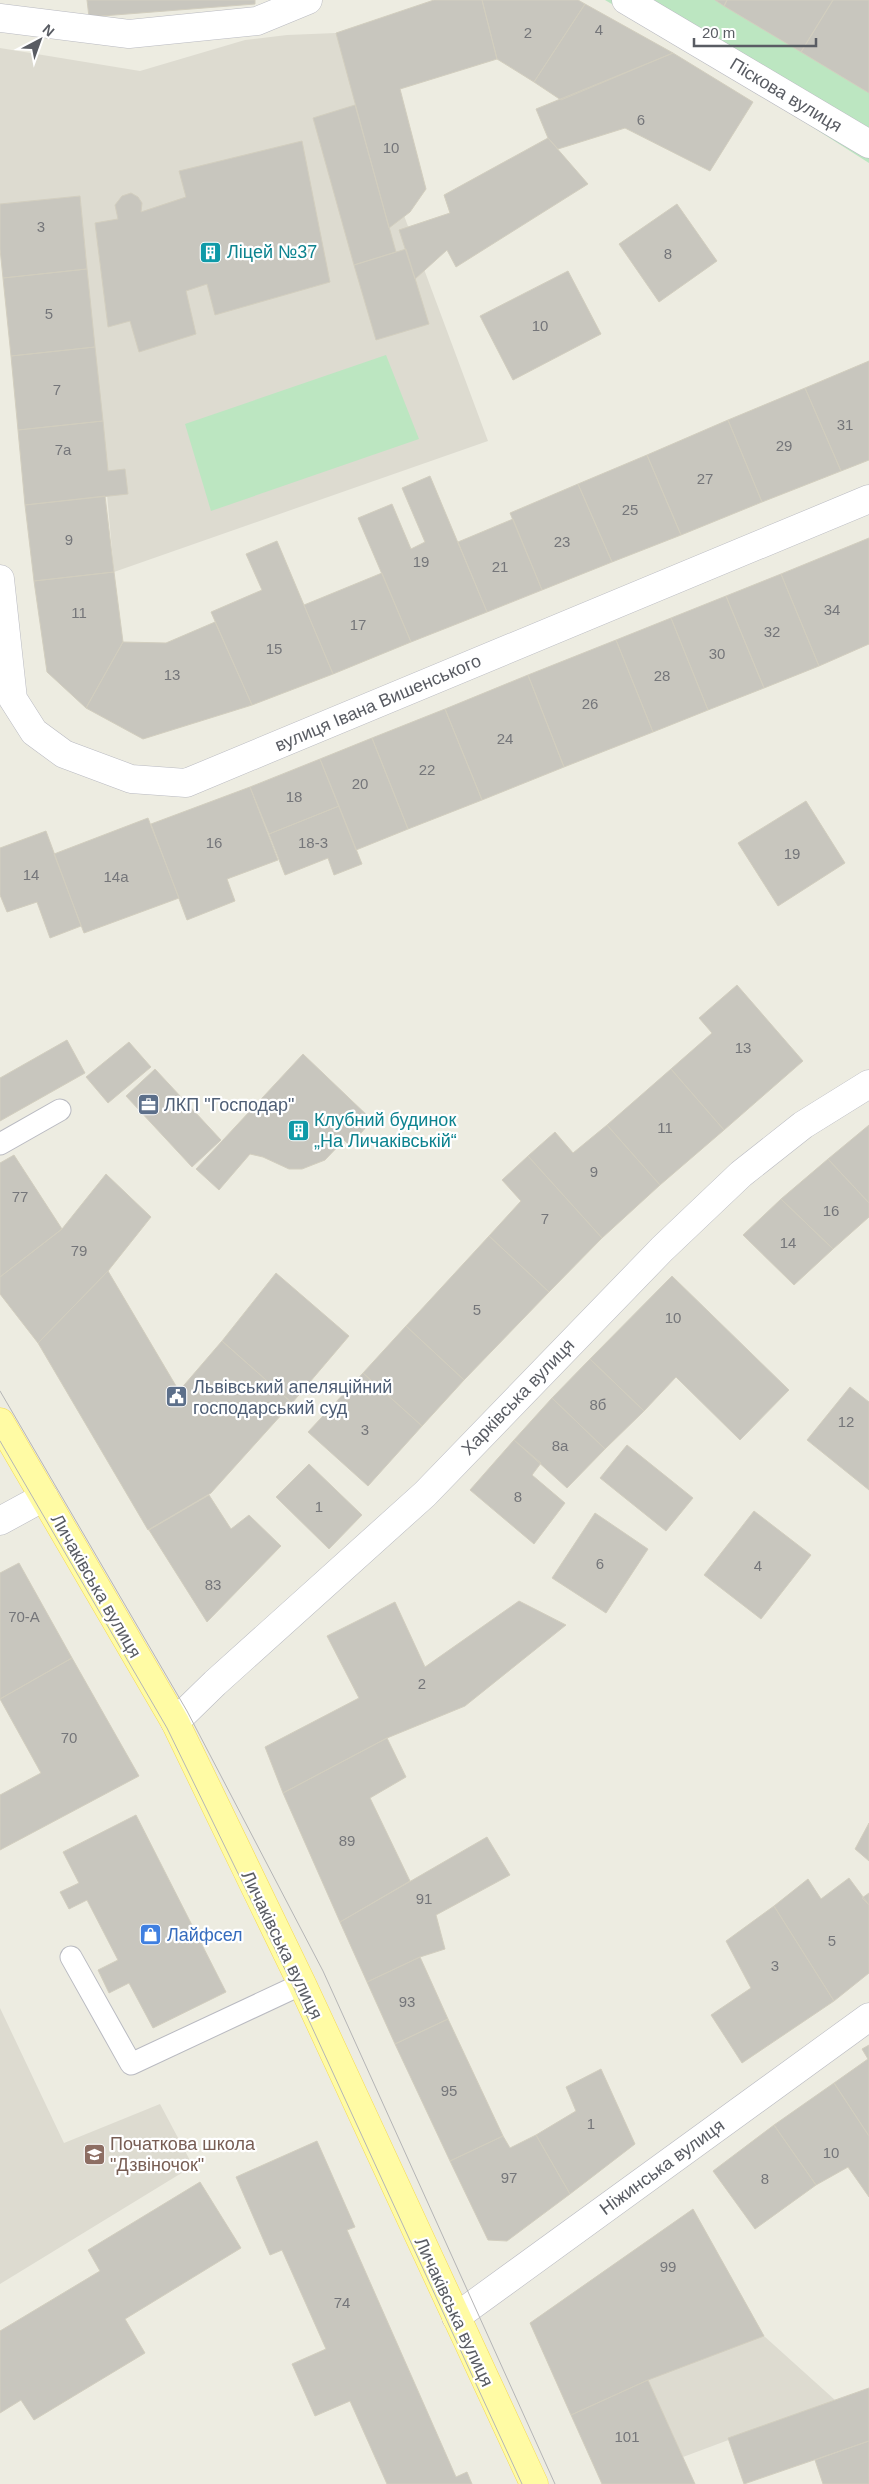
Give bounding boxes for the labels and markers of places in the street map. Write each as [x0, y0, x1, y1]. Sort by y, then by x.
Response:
building icon: Ліцей №37 [199, 240, 223, 264]
place label: Ліцей №37 [227, 242, 317, 262]
office icon: ЛКП "Господар" [136, 1093, 160, 1117]
place label: ЛКП "Господар" [164, 1095, 294, 1115]
place label: Клубний будинок „На Личаківській“ [314, 1110, 457, 1151]
building icon: Клубний будинок „На Личаківській“ [286, 1118, 310, 1142]
place label: Львівський апеляційний господарський суд [193, 1377, 392, 1418]
public building icon: Львівський апеляційний господарський суд [165, 1385, 189, 1409]
shop icon: Лайфсел [139, 1923, 163, 1947]
place label: Лайфсел [167, 1925, 243, 1945]
place label: Початкова школа "Дзвіночок" [110, 2134, 256, 2175]
school or university icon: Початкова школа "Дзвіночок" [82, 2142, 106, 2166]

